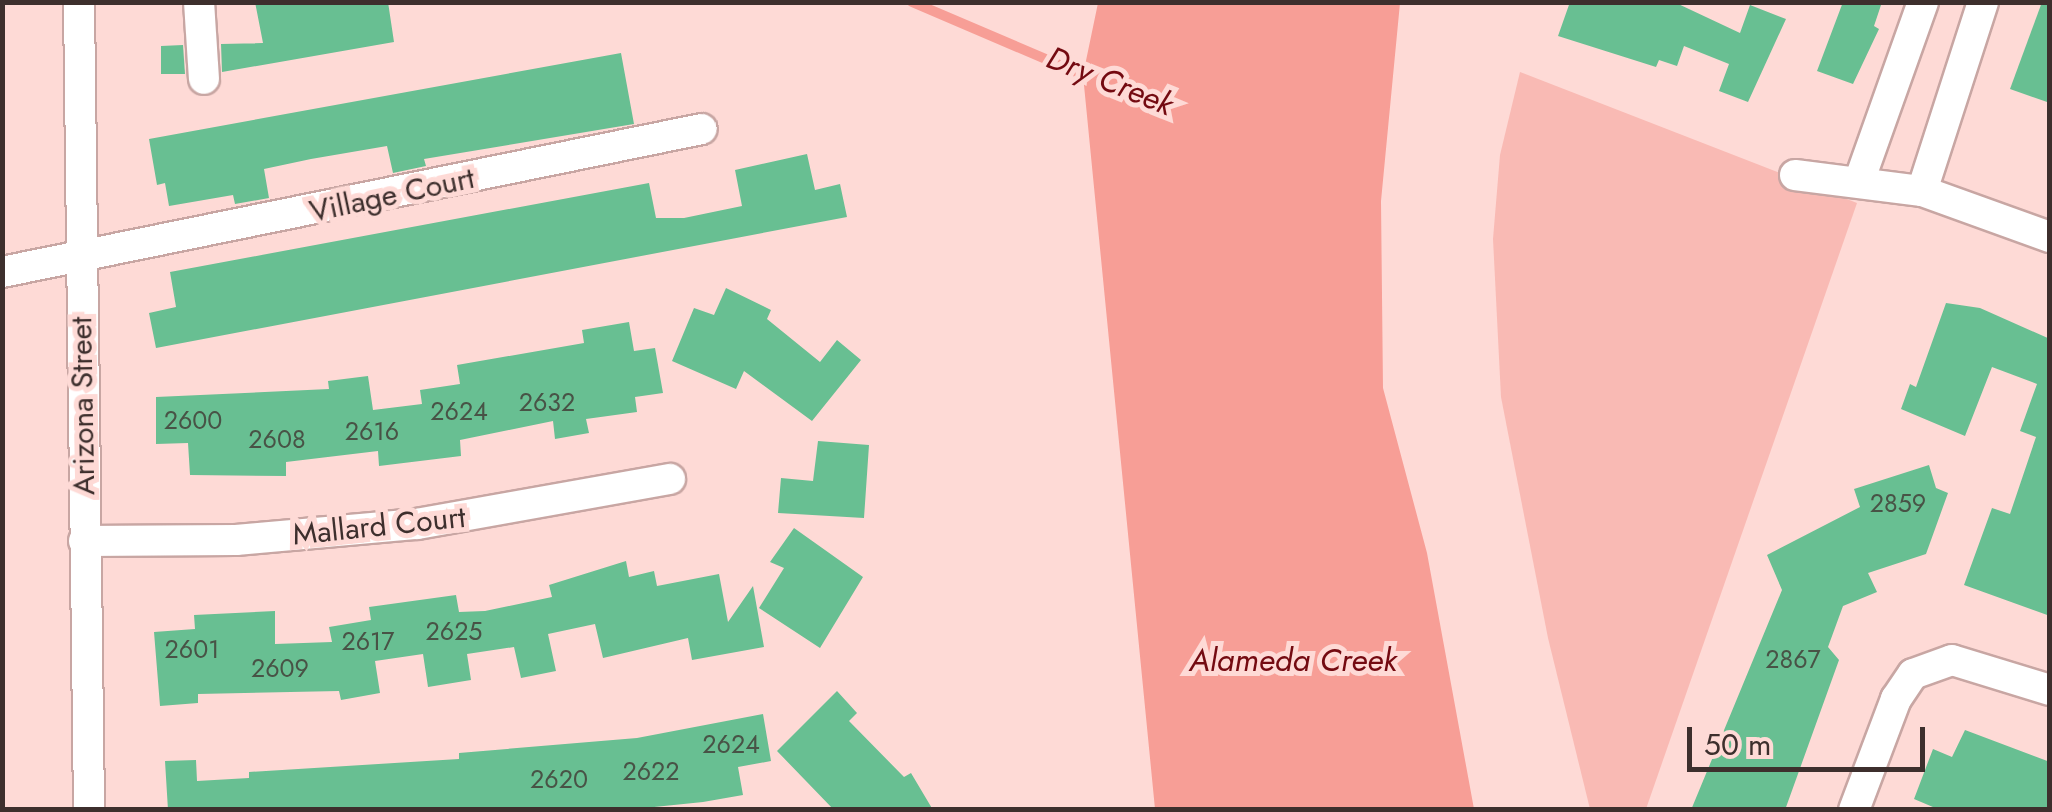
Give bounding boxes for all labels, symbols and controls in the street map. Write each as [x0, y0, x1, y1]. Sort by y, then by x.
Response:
water label: Dry Creek [1041, 38, 1179, 124]
street label: Village Court [306, 160, 478, 230]
street label: Arizona Street [63, 317, 103, 495]
house number: 2632 [519, 387, 575, 417]
house number: 2624 [430, 396, 488, 426]
house number: 2600 [164, 405, 222, 435]
house number: 2616 [345, 416, 399, 446]
house number: 2608 [248, 424, 306, 454]
house number: 2859 [1870, 488, 1926, 518]
street label: Mallard Court [291, 499, 467, 553]
house number: 2625 [426, 616, 482, 646]
house number: 2617 [342, 626, 394, 656]
house number: 2601 [165, 634, 219, 664]
water label: Alameda Creek [1189, 641, 1397, 679]
house number: 2867 [1765, 644, 1821, 674]
house number: 2609 [251, 653, 309, 683]
scale bar [1692, 707, 1930, 769]
text: 50 m [1704, 723, 1771, 766]
house number: 2624 [702, 729, 760, 759]
house number: 2622 [622, 756, 680, 786]
house number: 2620 [530, 764, 588, 794]

